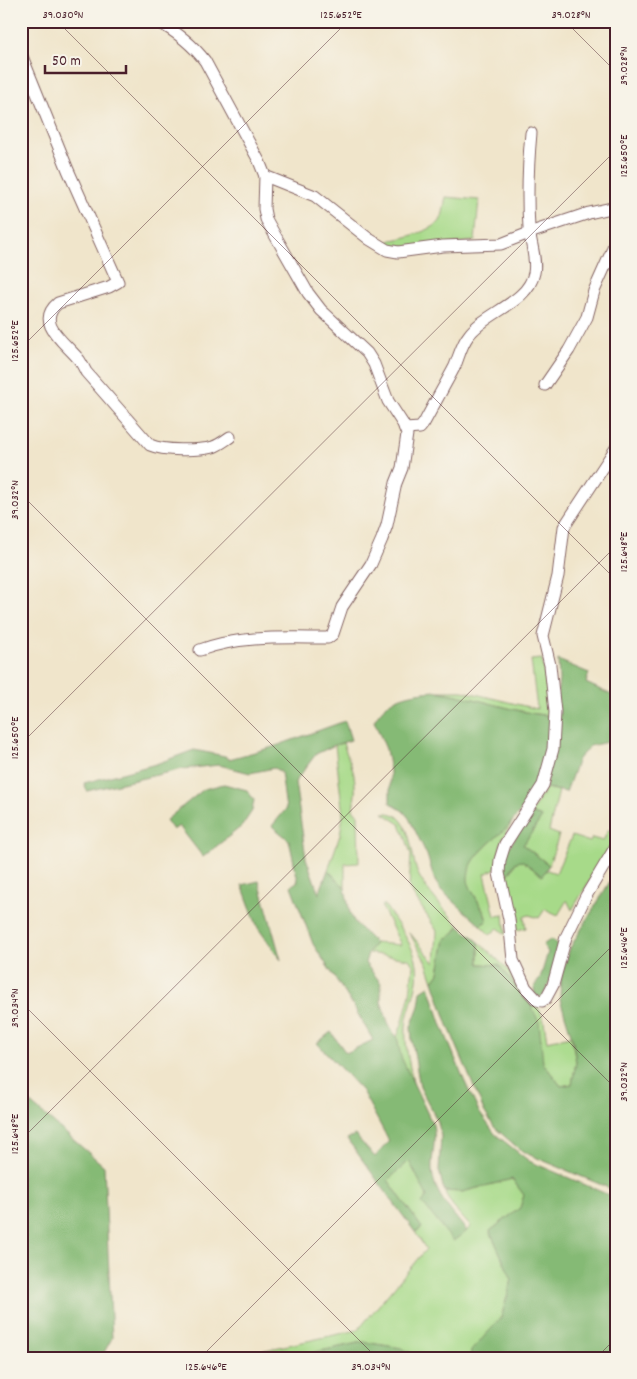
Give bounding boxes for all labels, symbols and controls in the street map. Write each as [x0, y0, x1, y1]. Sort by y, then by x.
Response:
text: 39.030°N [42, 7, 84, 24]
text: 125.652°E [320, 7, 362, 24]
text: 39.028°N [551, 7, 591, 24]
scale bar [45, 42, 126, 74]
text: 39.028°N [616, 46, 633, 86]
text: 50 m [52, 51, 81, 73]
text: 125.650°E [616, 134, 633, 177]
text: 125.652°E [7, 320, 24, 362]
text: 39.032°N [7, 480, 24, 520]
text: 125.648°E [616, 531, 633, 572]
text: 125.650°E [7, 716, 24, 759]
text: 125.646°E [616, 927, 633, 969]
text: 39.034°N [7, 988, 24, 1028]
text: 39.032°N [616, 1062, 633, 1102]
text: 125.648°E [7, 1113, 24, 1154]
text: 125.646°E [185, 1359, 227, 1376]
text: 39.034°N [351, 1359, 391, 1376]

